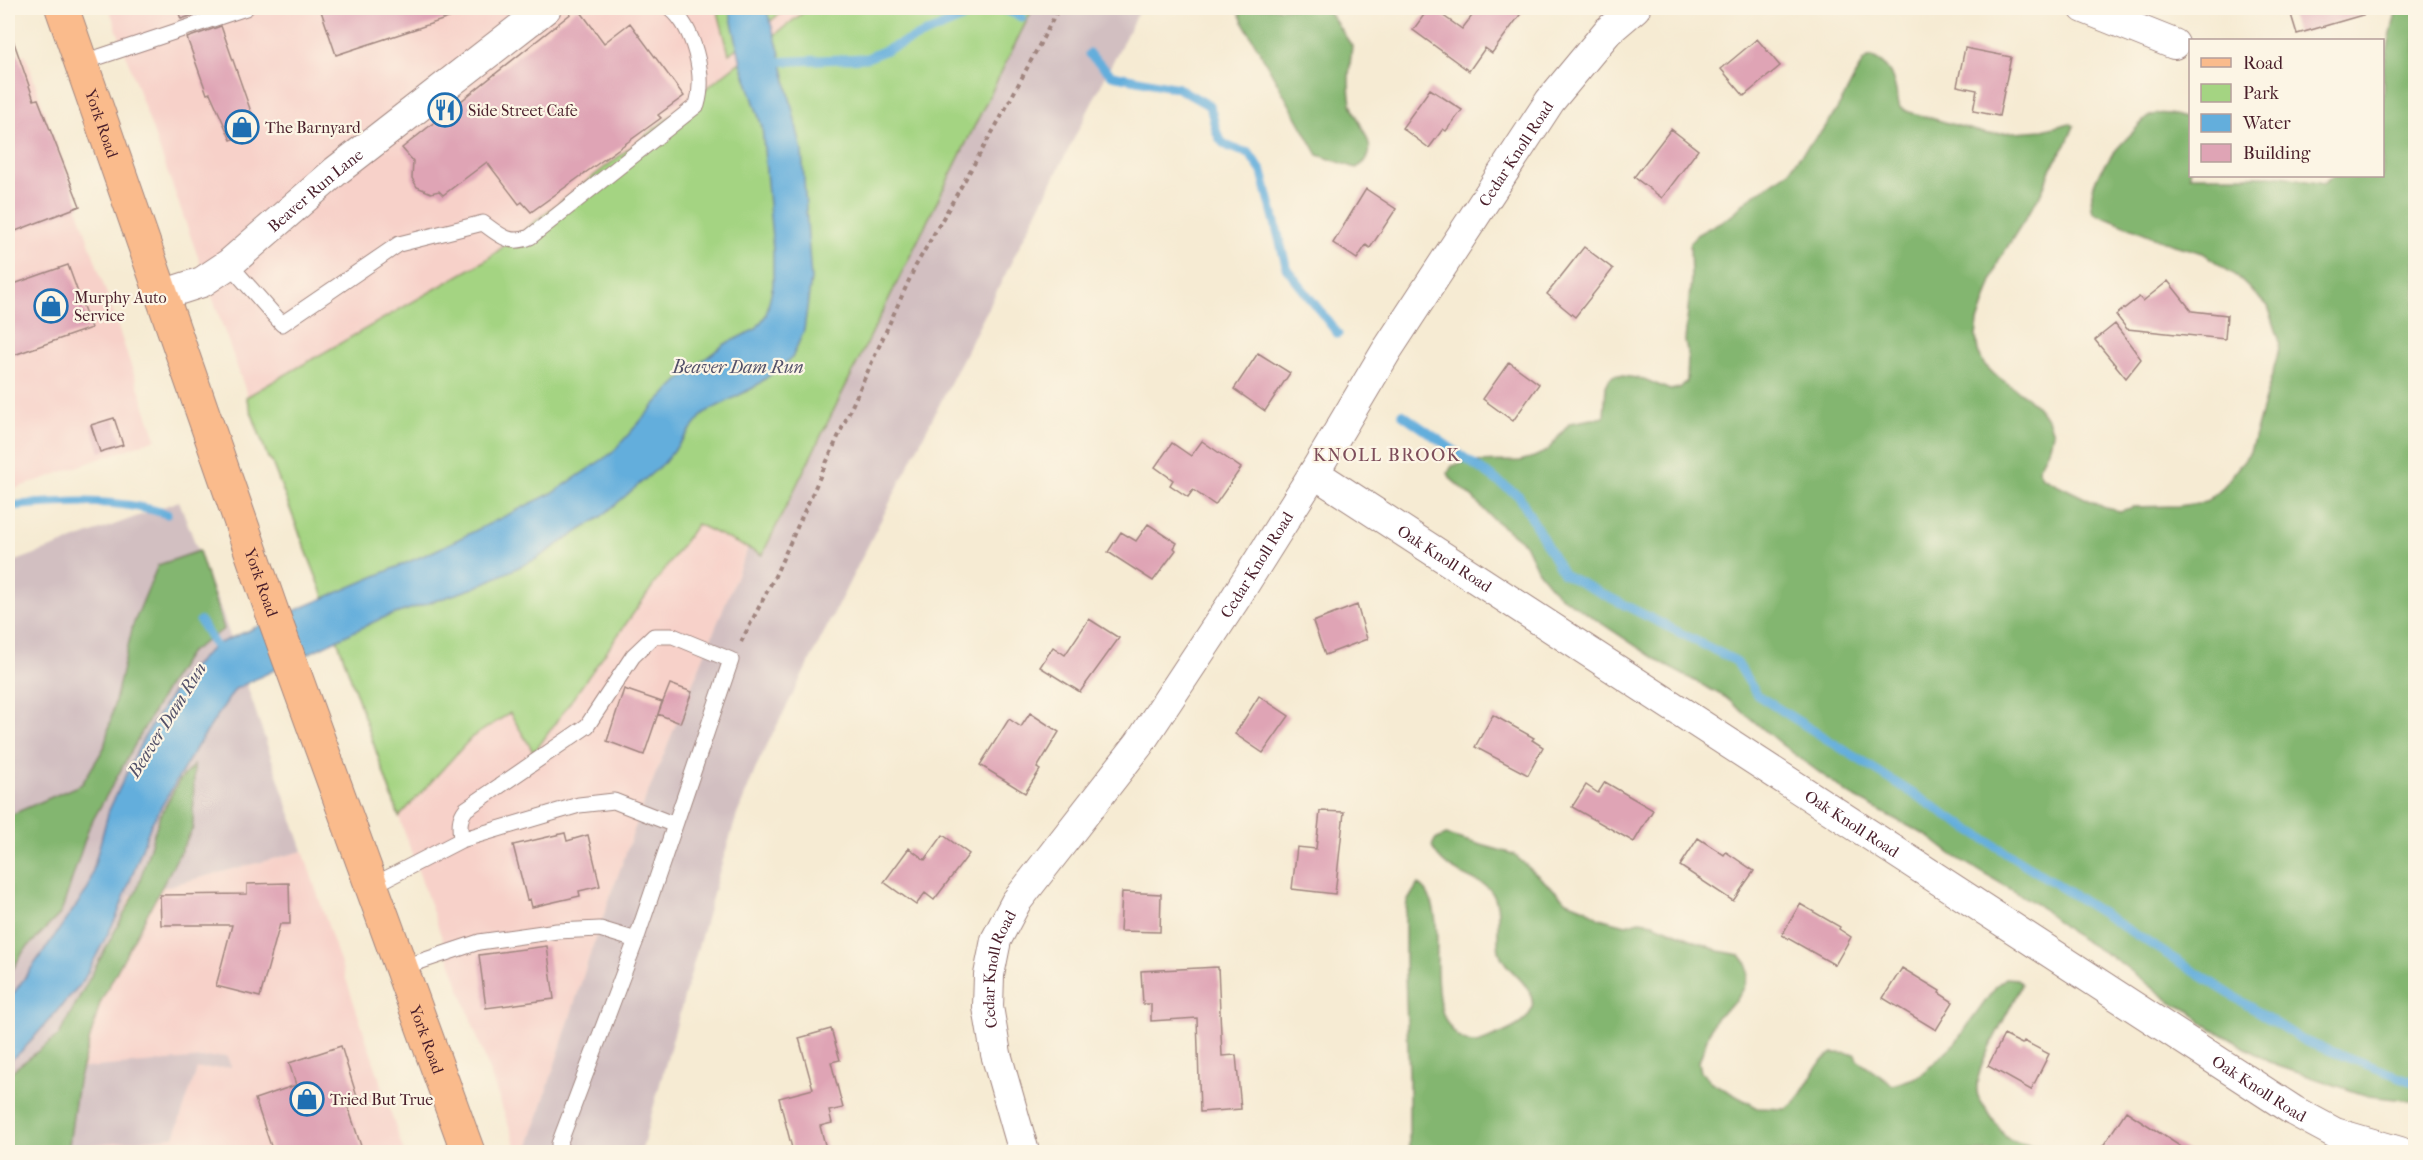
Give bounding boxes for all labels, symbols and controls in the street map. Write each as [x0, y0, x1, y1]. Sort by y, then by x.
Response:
legend [2189, 39, 2384, 177]
text: Road [2243, 53, 2283, 74]
text: Park [2243, 83, 2280, 104]
street label: York Road [81, 86, 122, 161]
restaurant icon: Side Street Cafe [427, 92, 463, 128]
street label: Cedar Knoll Road [1475, 97, 1558, 210]
place label: Side Street Cafe [468, 101, 578, 120]
shop icon: The Barnyard [224, 109, 260, 145]
text: Water [2242, 113, 2291, 134]
place label: The Barnyard [265, 118, 361, 137]
text: Building [2243, 143, 2311, 164]
street label: Beaver Run Lane [264, 145, 367, 236]
shop icon: Murphy Auto Service [33, 288, 69, 324]
place label: Murphy Auto Service [74, 288, 167, 325]
water label: Beaver Dam Run [671, 357, 804, 378]
district label: KNOLL BROOK [1313, 445, 1461, 466]
street label: Cedar Knoll Road [1216, 508, 1298, 621]
street label: Oak Knoll Road [1394, 521, 1495, 596]
street label: York Road [240, 545, 282, 620]
water label: Beaver Dam Run [123, 659, 211, 782]
street label: Oak Knoll Road [1801, 786, 1903, 861]
street label: Cedar Knoll Road [979, 907, 1020, 1030]
street label: York Road [405, 1002, 448, 1077]
street label: Oak Knoll Road [2208, 1051, 2310, 1126]
shop icon: Tried But True [289, 1081, 325, 1117]
place label: Tried But True [330, 1090, 433, 1109]

